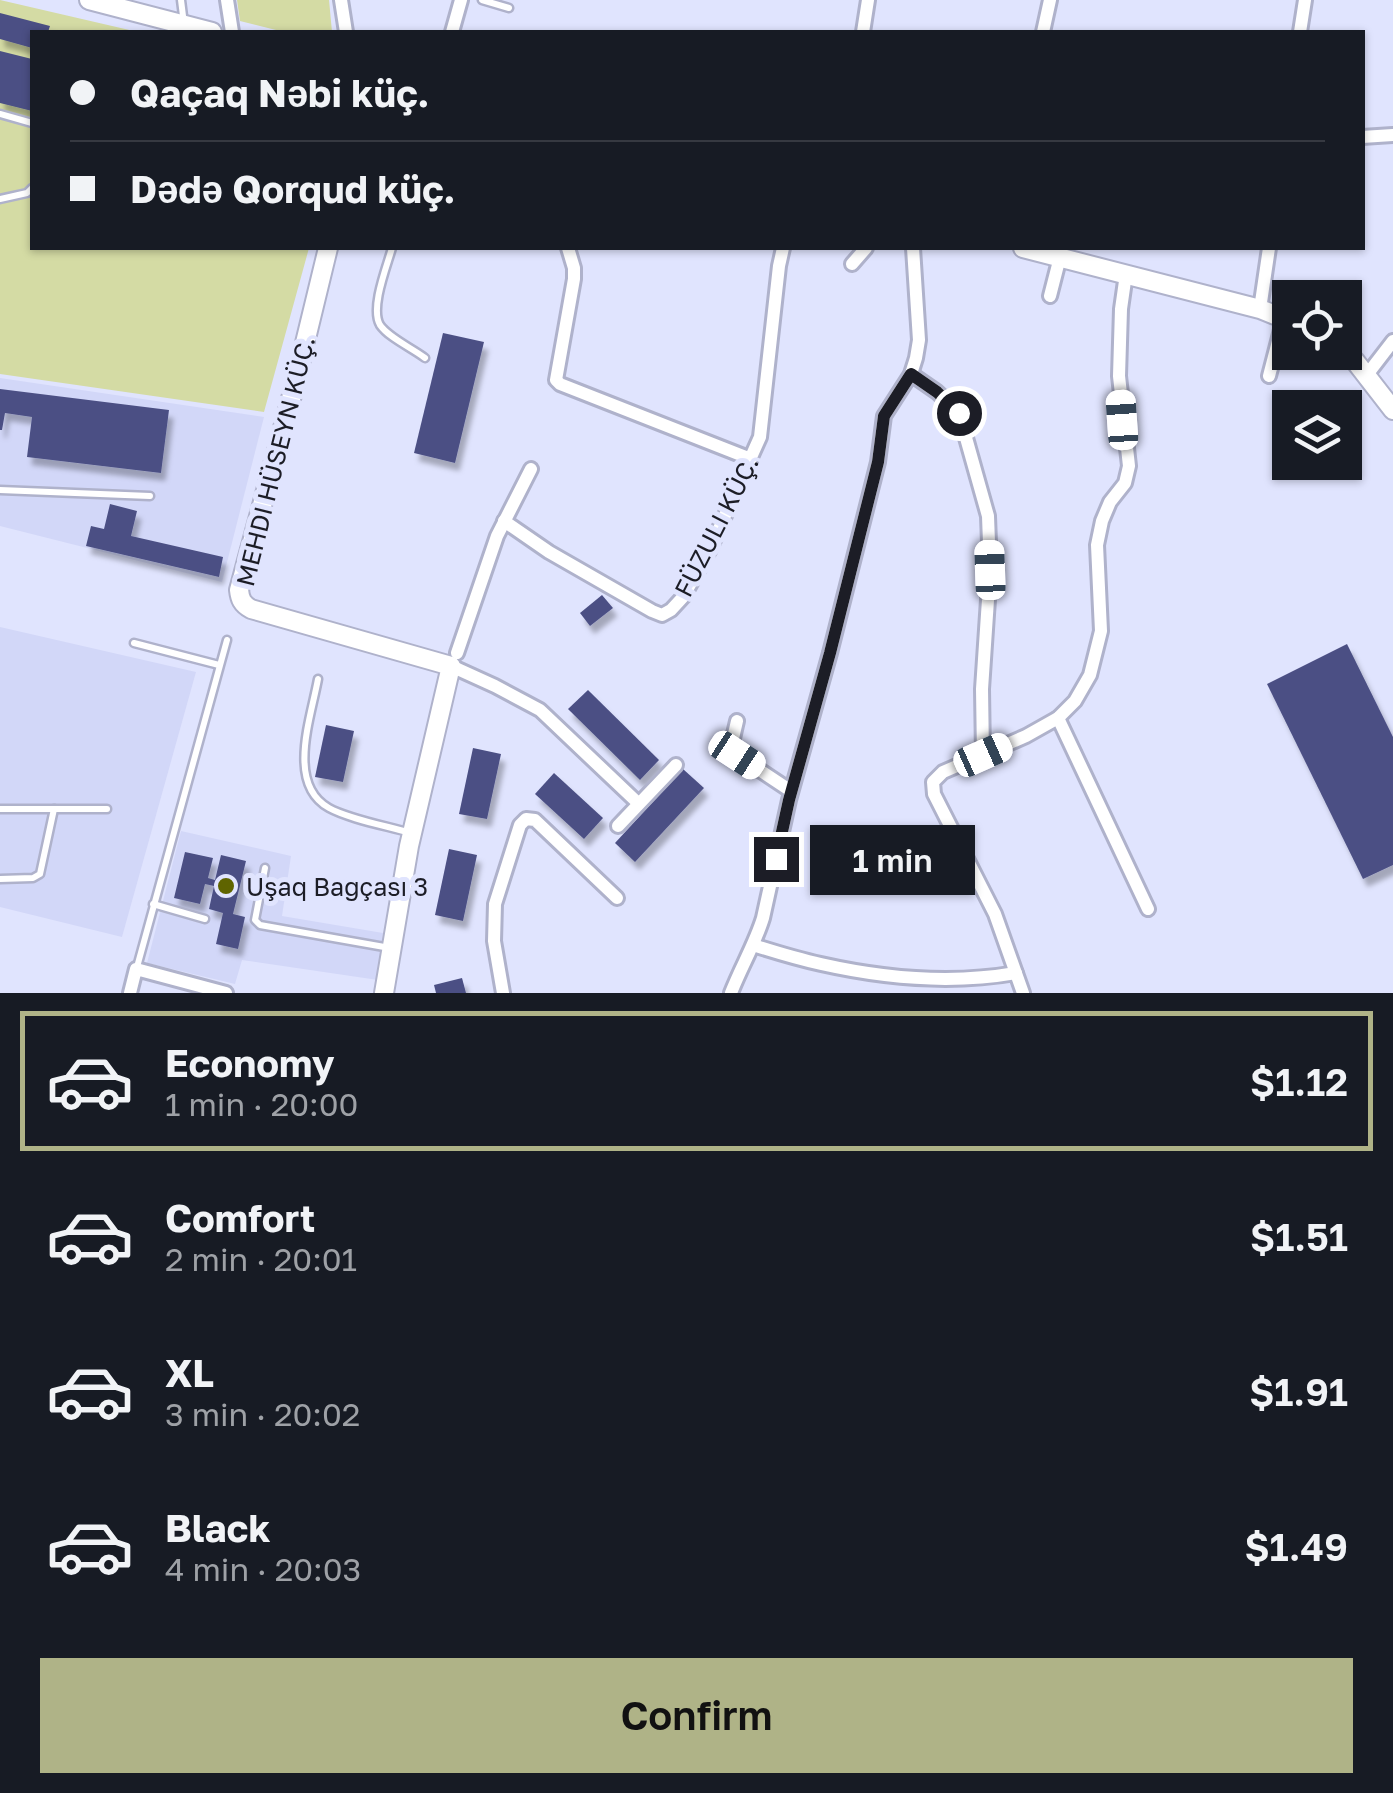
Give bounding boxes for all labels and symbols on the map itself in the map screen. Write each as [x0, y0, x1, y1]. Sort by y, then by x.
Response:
street label: MEHDI HÜSEYN KÜÇ. [229, 333, 321, 589]
car [1105, 389, 1139, 451]
route start [937, 391, 982, 436]
street label: FÜZULI KÜÇ. [667, 450, 765, 602]
car [974, 539, 1006, 601]
car [704, 726, 770, 784]
car [949, 729, 1017, 781]
callout: 1 min [811, 824, 976, 894]
route end [754, 837, 799, 882]
place label: Uşaq Bağçası 3 [246, 871, 428, 902]
marker: Uşaq Bağçası 3 [215, 875, 237, 897]

